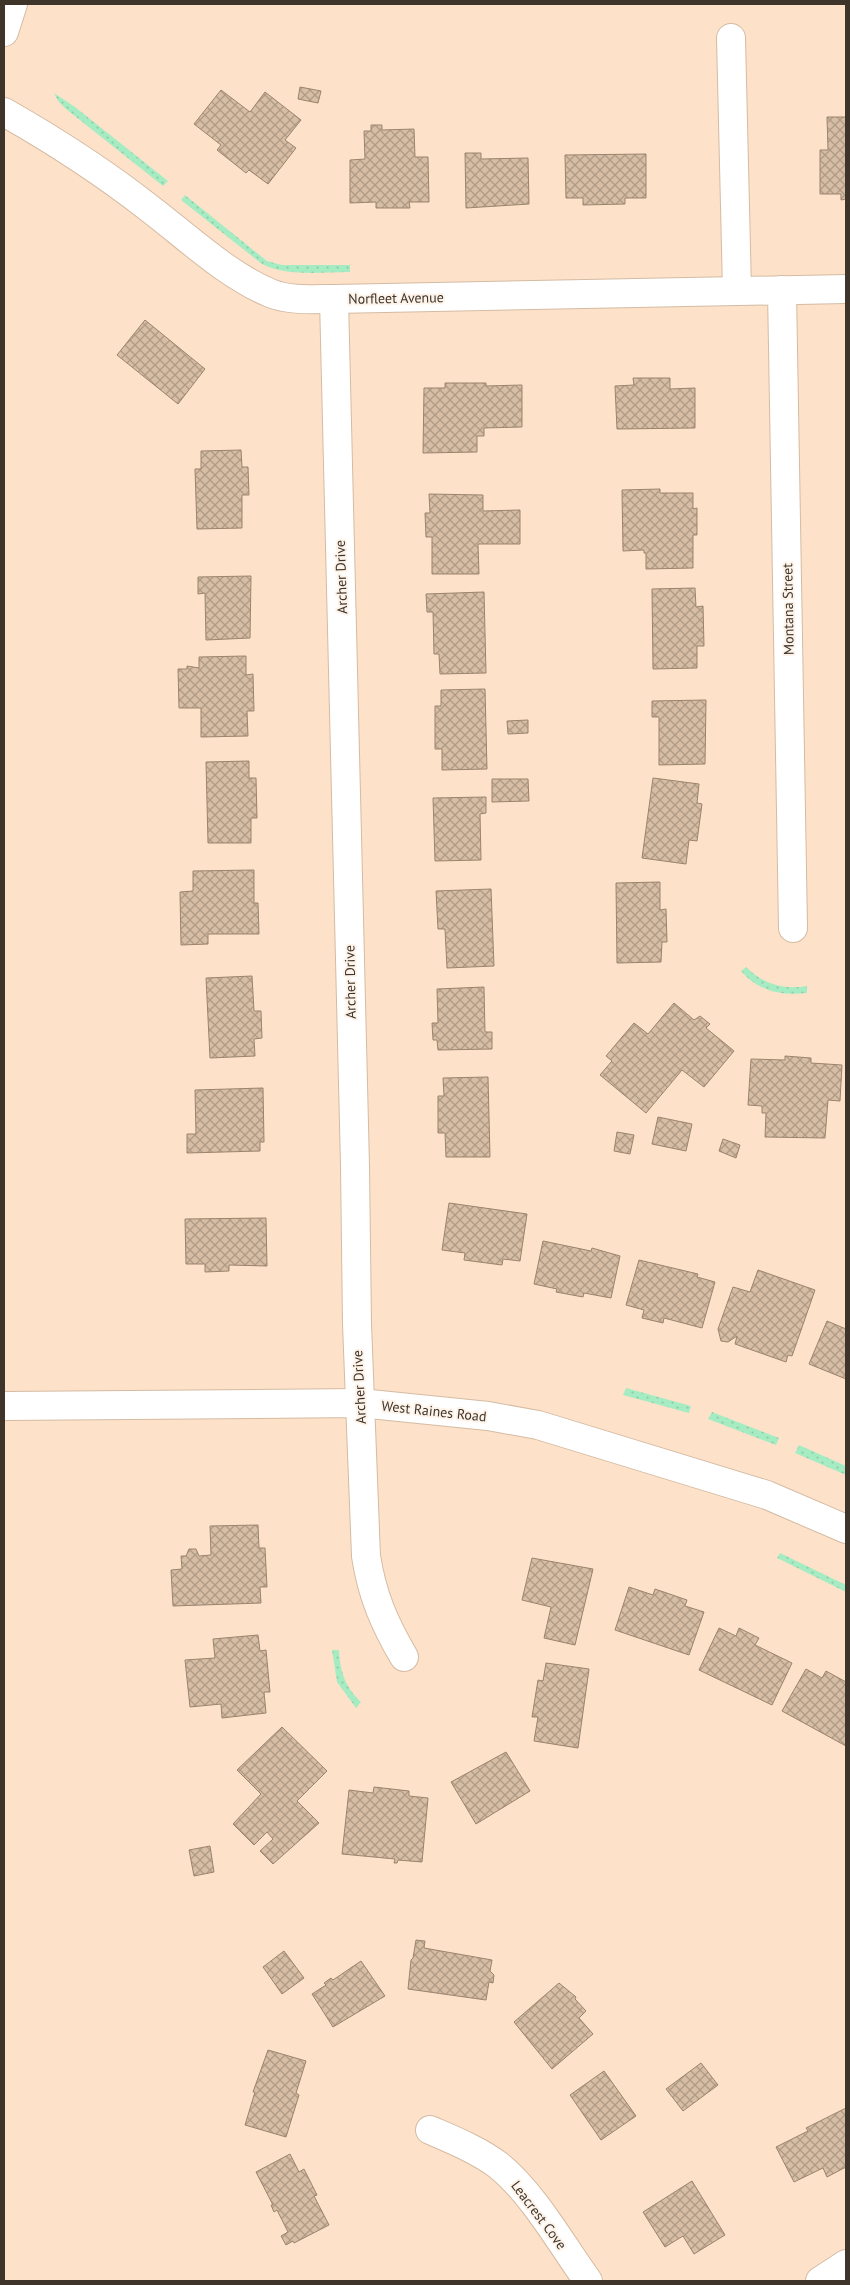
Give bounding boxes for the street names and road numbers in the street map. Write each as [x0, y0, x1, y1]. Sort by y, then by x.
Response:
street label: Norfleet Avenue [348, 288, 444, 308]
street label: Archer Drive [331, 540, 351, 614]
street label: Montana Street [778, 563, 798, 655]
street label: Archer Drive [340, 945, 360, 1019]
street label: Archer Drive [348, 1350, 370, 1424]
street label: West Raines Road [381, 1397, 487, 1425]
street label: Leacrest Cove [507, 2177, 571, 2253]

